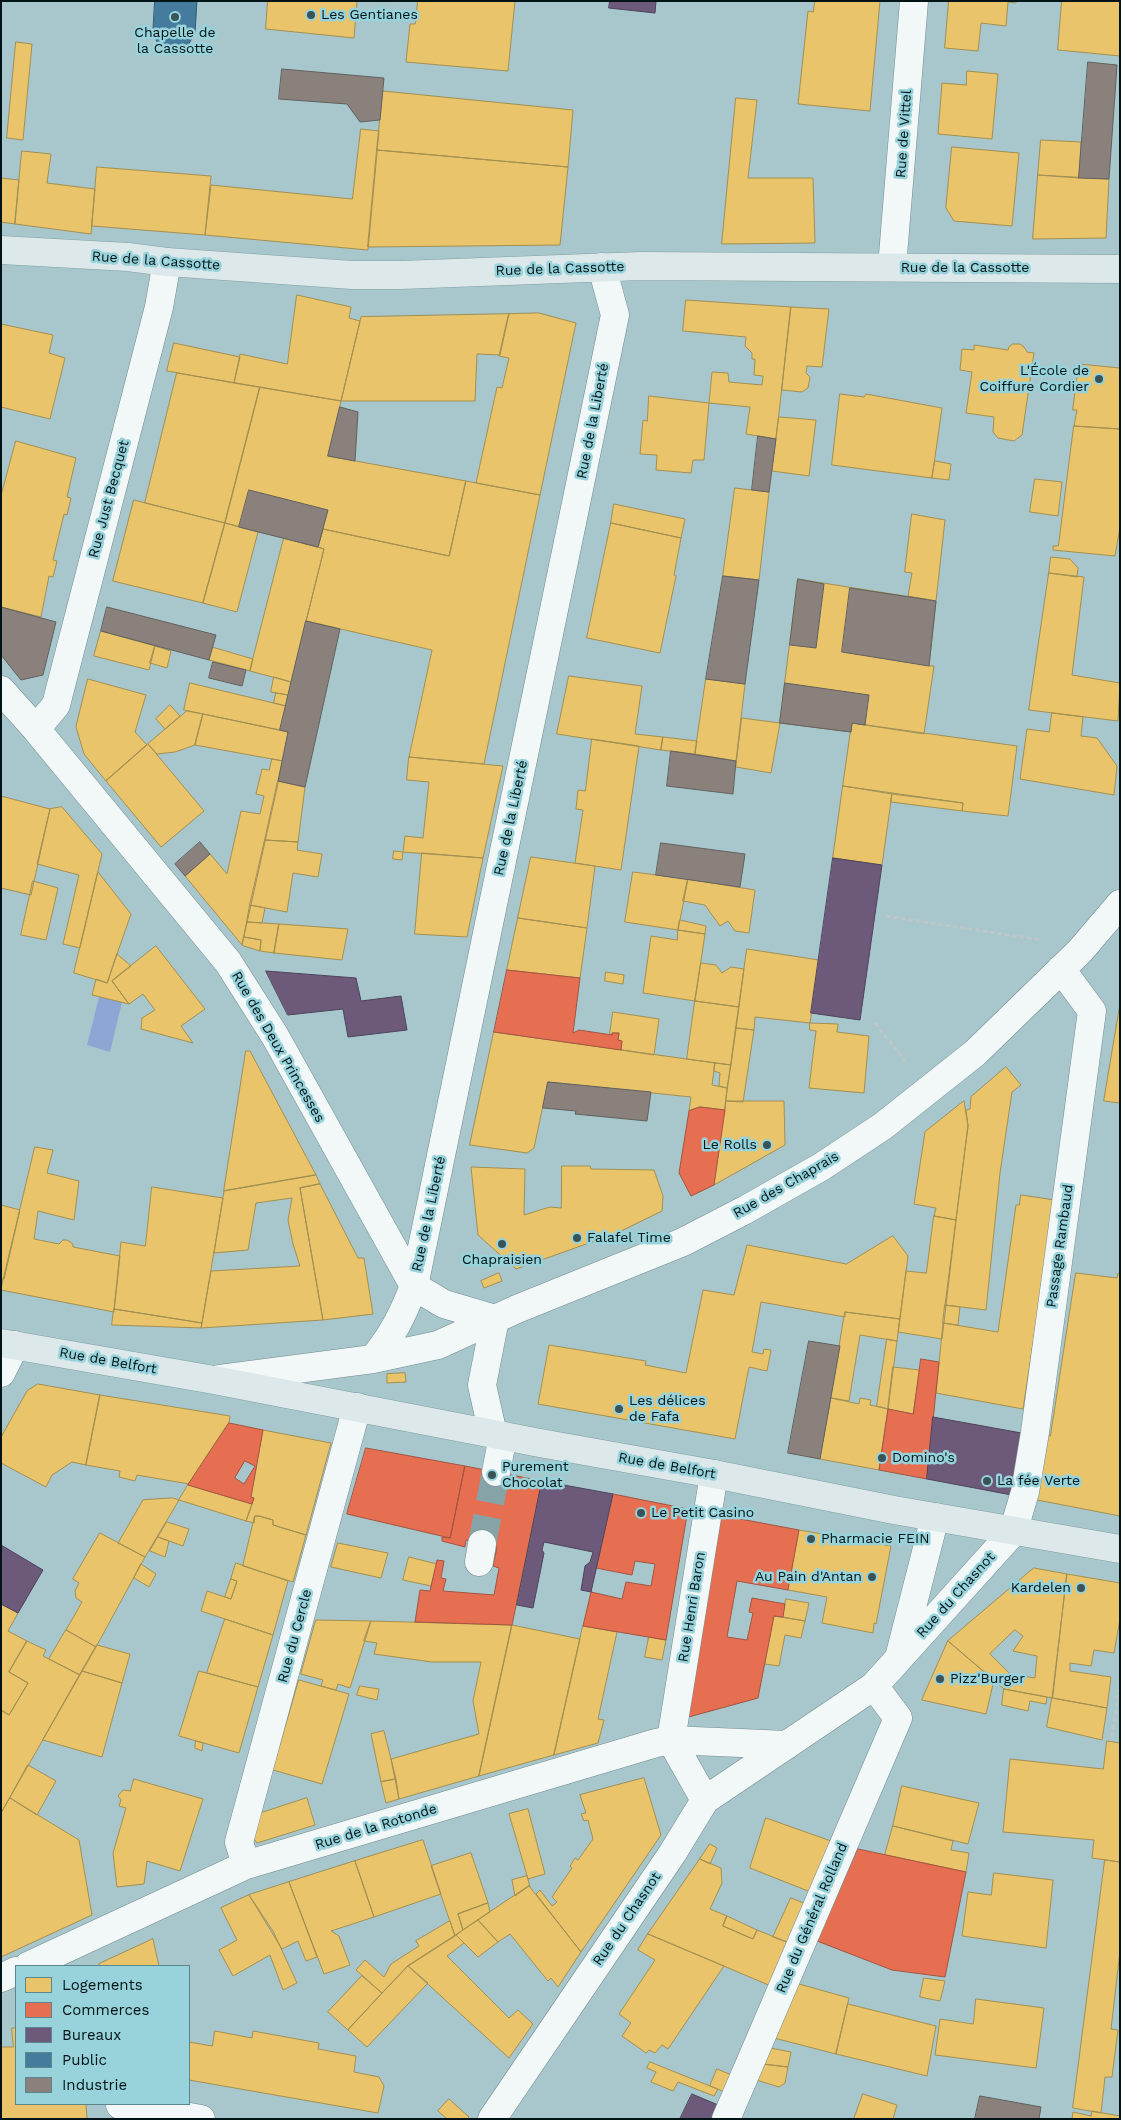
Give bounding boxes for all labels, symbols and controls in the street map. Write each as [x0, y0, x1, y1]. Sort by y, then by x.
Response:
place label: Les Gentianes [321, 7, 418, 23]
marker: Les Gentianes [305, 9, 317, 21]
marker: Chapelle de la Cassotte [169, 11, 181, 23]
place label: Chapelle de la Cassotte [134, 25, 216, 58]
street label: Rue de Vittel [893, 89, 915, 179]
street label: Rue de la Cassotte [91, 248, 221, 274]
street label: Rue de la Cassotte [495, 258, 625, 280]
street label: Rue de la Cassotte [901, 260, 1029, 276]
street label: Rue de la Liberté [574, 362, 612, 480]
place label: L'École de Coiffure Cordier [980, 363, 1089, 396]
marker: L'École de Coiffure Cordier [1093, 373, 1105, 385]
street label: Rue Just Becquet [85, 438, 133, 560]
street label: Rue de la Liberté [491, 759, 531, 877]
street label: Rue des Deux Princesses [228, 969, 328, 1125]
place label: Le Rolls [703, 1137, 757, 1153]
marker: Le Rolls [761, 1139, 773, 1151]
street label: Rue des Chaprais [730, 1148, 842, 1222]
street label: Rue de la Liberté [409, 1155, 449, 1273]
street label: Passage Rambaud [1043, 1183, 1077, 1309]
place label: Falafel Time [587, 1230, 671, 1246]
marker: Falafel Time [571, 1232, 583, 1244]
marker: Chapraisien [496, 1238, 508, 1250]
place label: Chapraisien [462, 1252, 542, 1268]
street label: Rue de Belfort [58, 1344, 158, 1378]
place label: Les délices de Fafa [629, 1393, 706, 1425]
marker: Les délices de Fafa [613, 1403, 625, 1415]
street label: Rue de Belfort [617, 1449, 717, 1483]
place label: Domino's [892, 1450, 955, 1466]
marker: Domino's [876, 1452, 888, 1464]
place label: Purement Chocolat [502, 1459, 569, 1491]
marker: Purement Chocolat [486, 1469, 498, 1481]
place label: La fée Verte [997, 1473, 1080, 1489]
marker: La fée Verte [981, 1475, 993, 1487]
place label: Le Petit Casino [651, 1505, 754, 1521]
marker: Le Petit Casino [635, 1507, 647, 1519]
place label: Pharmacie FEIN [821, 1531, 929, 1547]
marker: Pharmacie FEIN [805, 1533, 817, 1545]
street label: Rue du Chasnot [913, 1549, 999, 1641]
street label: Rue Henri Baron [675, 1551, 709, 1663]
place label: Au Pain d'Antan [755, 1569, 862, 1585]
marker: Au Pain d'Antan [866, 1571, 878, 1583]
place label: Kardelen [1011, 1580, 1071, 1596]
marker: Kardelen [1075, 1582, 1087, 1594]
street label: Rue du Cercle [274, 1587, 316, 1685]
place label: Pizz'Burger [950, 1671, 1025, 1687]
marker: Pizz'Burger [934, 1673, 946, 1685]
street label: Rue de la Rotonde [313, 1800, 439, 1854]
street label: Rue du Général Rolland [773, 1840, 851, 1996]
street label: Rue du Chasnot [590, 1869, 664, 1969]
legend [15, 1965, 190, 2105]
text: Logements [62, 1976, 143, 1994]
text: Commerces [62, 2001, 149, 2019]
text: Bureaux [62, 2026, 121, 2044]
text: Public [62, 2051, 107, 2069]
text: Industrie [62, 2076, 127, 2094]

